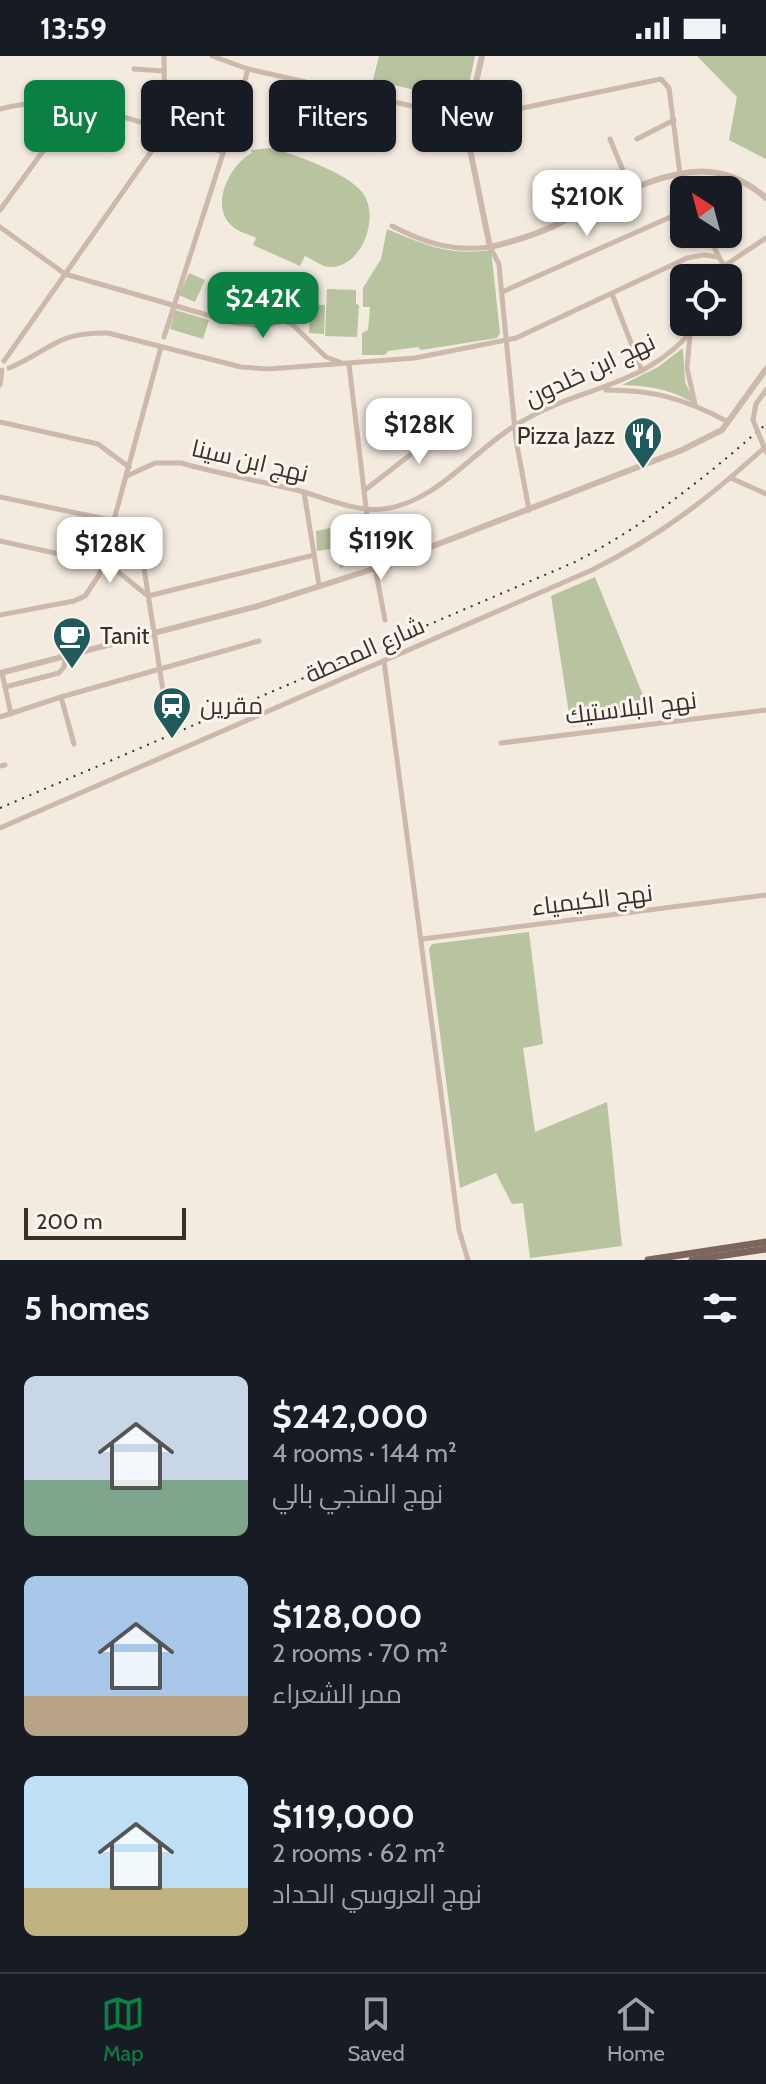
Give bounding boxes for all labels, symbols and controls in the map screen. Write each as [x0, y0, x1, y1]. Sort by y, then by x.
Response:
text: 13:59 [40, 10, 107, 47]
chip: Buy [24, 80, 125, 152]
chip: Rent [141, 80, 253, 152]
chip: Filters [269, 80, 396, 152]
chip: New [412, 80, 522, 152]
pin: $210K [531, 170, 643, 238]
north arrow [670, 176, 742, 248]
map controls [670, 176, 742, 336]
text: $210K [550, 180, 624, 212]
button: locate [670, 264, 742, 336]
pin: $242K [207, 272, 319, 340]
text: $242K [225, 282, 301, 314]
street label: نهج ابن خلدون [520, 327, 660, 414]
pin: $128K [363, 398, 475, 466]
text: $128K [384, 408, 454, 440]
restaurant icon: Pizza Jazz [622, 415, 664, 470]
place label: Pizza Jazz [517, 421, 615, 450]
street label: نهج ابن سينا [189, 433, 311, 490]
pin: $119K [325, 514, 437, 582]
pin: $128K [54, 517, 166, 585]
text: $119K [348, 524, 414, 556]
text: $128K [75, 527, 145, 559]
street label: شارع المحطة [301, 610, 430, 691]
cafe icon: Tanit [51, 615, 93, 670]
place label: Tanit [100, 621, 149, 650]
station icon: مقرين [151, 685, 193, 740]
street label: نهج البلاستيك [563, 685, 699, 732]
place label: مقرين [200, 691, 263, 720]
street label: نهج الكيمياء [530, 878, 655, 923]
scale bar [24, 1204, 186, 1240]
text: 200 m [36, 1208, 102, 1235]
icon: filters [698, 1286, 742, 1330]
text: 5 homes [24, 1287, 149, 1329]
text: $242,000 [272, 1395, 428, 1437]
icon: home [88, 1408, 184, 1504]
text: 4 rooms · 144 m² [272, 1437, 457, 1469]
text: نهج المنجي بالي [272, 1478, 443, 1510]
text: $128,000 [272, 1595, 422, 1637]
icon: home [88, 1608, 184, 1704]
text: 2 rooms · 70 m² [272, 1637, 448, 1669]
text: ممر الشعراء [272, 1678, 402, 1710]
text: $119,000 [272, 1795, 415, 1837]
icon: home [88, 1808, 184, 1904]
text: 2 rooms · 62 m² [272, 1837, 445, 1869]
text: نهج العروسي الحداد [272, 1878, 482, 1910]
tab: Map [101, 1992, 145, 2067]
tab: Saved [347, 1992, 405, 2067]
tab: Home [607, 1992, 665, 2067]

